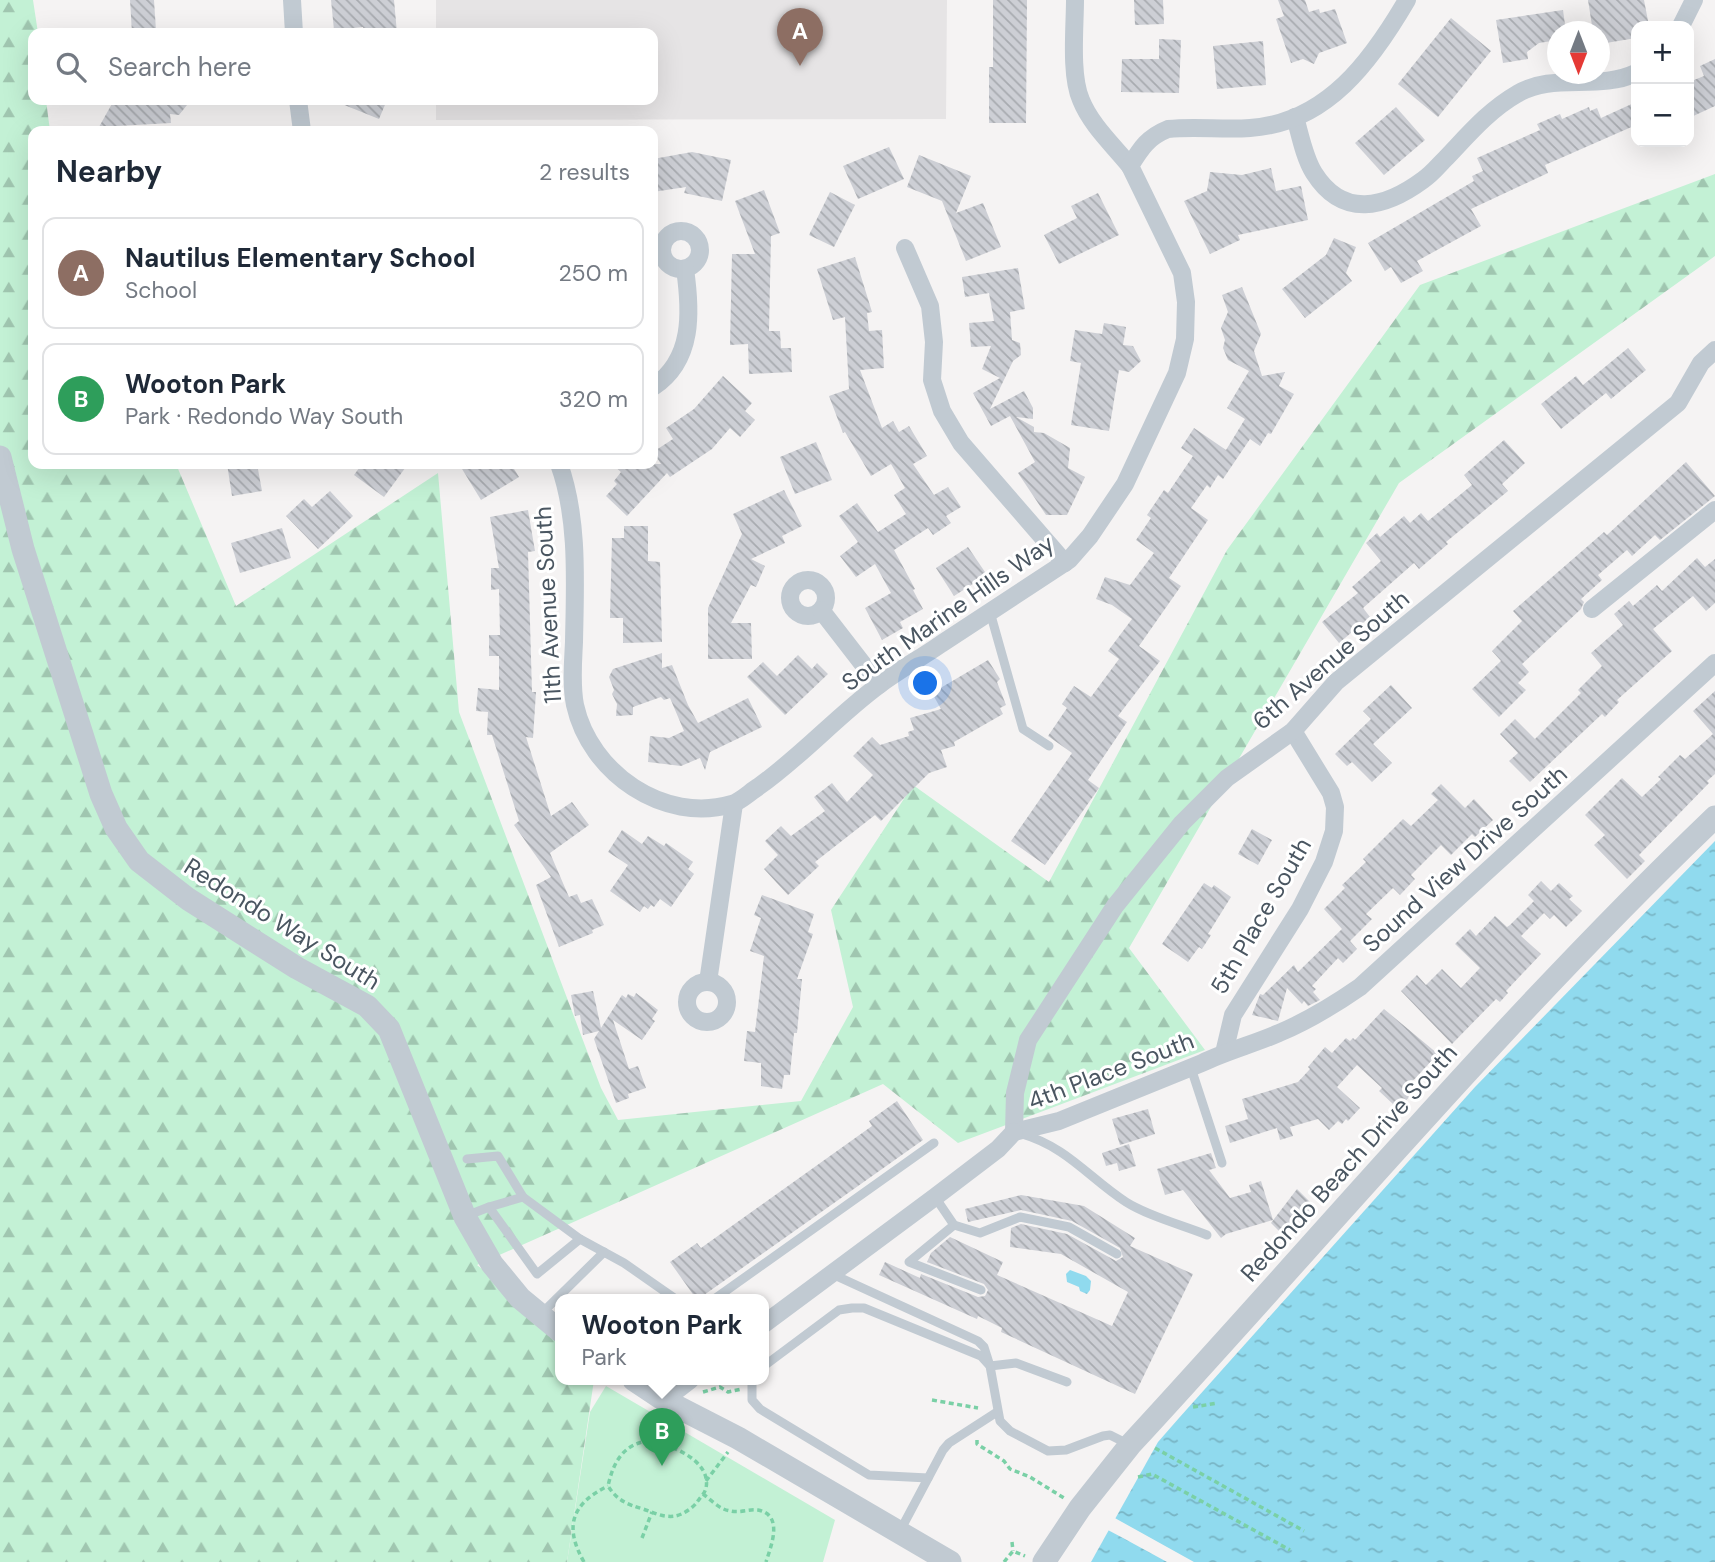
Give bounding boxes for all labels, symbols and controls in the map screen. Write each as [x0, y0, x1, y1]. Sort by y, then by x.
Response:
pin: A [777, 8, 823, 66]
north arrow [1547, 21, 1610, 84]
map controls [1631, 21, 1694, 147]
button: + [1631, 21, 1694, 84]
search box [28, 28, 658, 105]
icon: search [52, 48, 90, 86]
text: Search here [108, 50, 251, 84]
button: − [1631, 84, 1694, 147]
text: Nearby [56, 152, 162, 191]
text: 2 results [539, 157, 630, 187]
text: Nautilus Elementary School [125, 241, 476, 275]
text: A [73, 258, 89, 288]
text: 250 m [558, 258, 628, 288]
text: School [125, 275, 197, 305]
text: Wooton Park [125, 367, 286, 401]
text: B [74, 384, 88, 414]
text: 320 m [559, 384, 628, 414]
text: Park · Redondo Way South [125, 401, 403, 431]
street label: 11th Avenue South [527, 506, 568, 705]
street label: South Marine Hills Way [835, 527, 1060, 698]
street label: 6th Avenue South [1246, 583, 1415, 736]
your location [908, 666, 942, 700]
street label: Sound View Drive South [1356, 758, 1574, 959]
street label: 5th Place South [1203, 832, 1318, 999]
street label: Redondo Way South [178, 851, 386, 996]
street label: 4th Place South [1023, 1025, 1198, 1116]
street label: Redondo Beach Drive South [1234, 1037, 1464, 1288]
popup [555, 1294, 769, 1385]
text: Wooton Park [581, 1308, 743, 1342]
text: Park [581, 1342, 627, 1372]
pin: B [639, 1408, 685, 1466]

